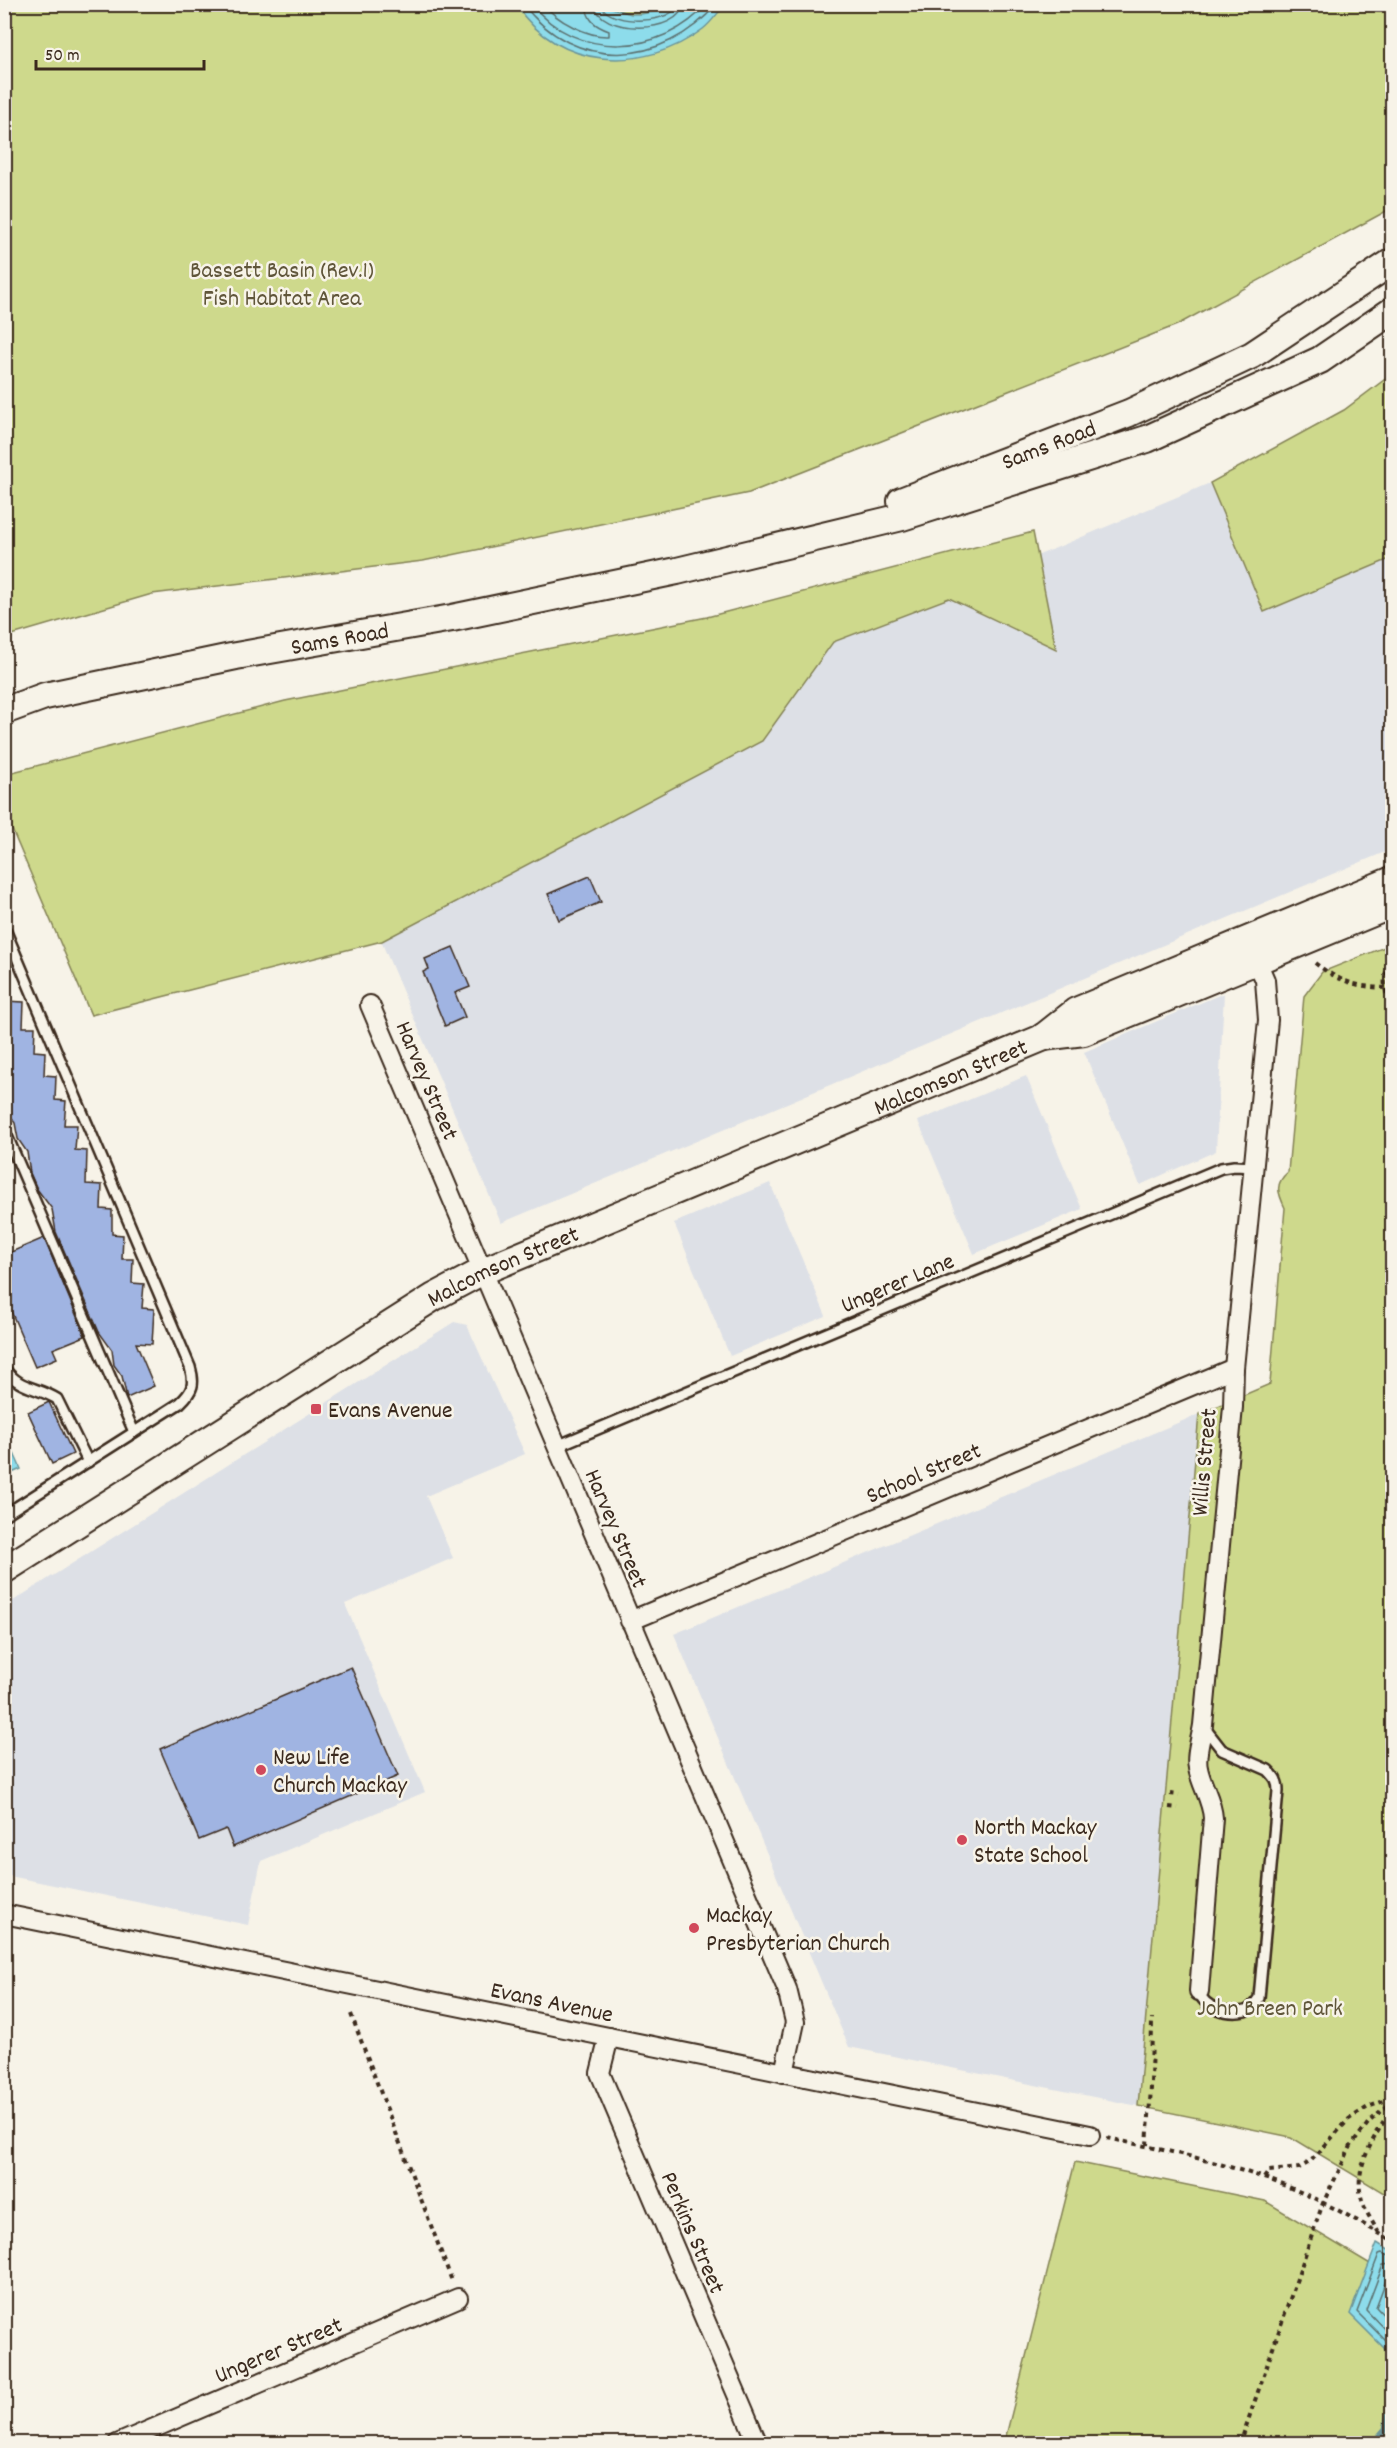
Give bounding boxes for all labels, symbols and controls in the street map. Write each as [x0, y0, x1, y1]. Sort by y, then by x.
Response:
scale bar [36, 33, 204, 71]
text: 50 m [45, 44, 80, 69]
park label: Bassett Basin (Rev.1) Fish Habitat Area [190, 255, 374, 317]
street label: Sams Road [997, 413, 1102, 481]
street label: Sams Road [288, 615, 392, 666]
street label: Harvey Street [385, 1016, 466, 1146]
street label: Malcomson Street [869, 1032, 1034, 1126]
street label: Malcomson Street [422, 1219, 585, 1318]
street label: Ungerer Lane [836, 1246, 960, 1324]
place label: Evans Avenue [328, 1395, 453, 1429]
marker: Evans Avenue [309, 1402, 323, 1416]
street label: Willis Street [1184, 1407, 1228, 1517]
street label: School Street [861, 1435, 987, 1514]
street label: Harvey Street [574, 1464, 655, 1594]
place label: New Life Church Mackay [273, 1742, 408, 1804]
marker: New Life Church Mackay [254, 1763, 268, 1777]
place label: North Mackay State School [974, 1812, 1098, 1874]
marker: North Mackay State School [955, 1833, 969, 1847]
place label: Mackay Presbyterian Church [706, 1900, 890, 1962]
marker: Mackay Presbyterian Church [687, 1921, 701, 1935]
street label: Evans Avenue [487, 1974, 616, 2034]
park label: John Breen Park [1197, 1993, 1343, 2027]
street label: Perkins Street [650, 2167, 732, 2300]
street label: Ungerer Street [210, 2310, 348, 2394]

